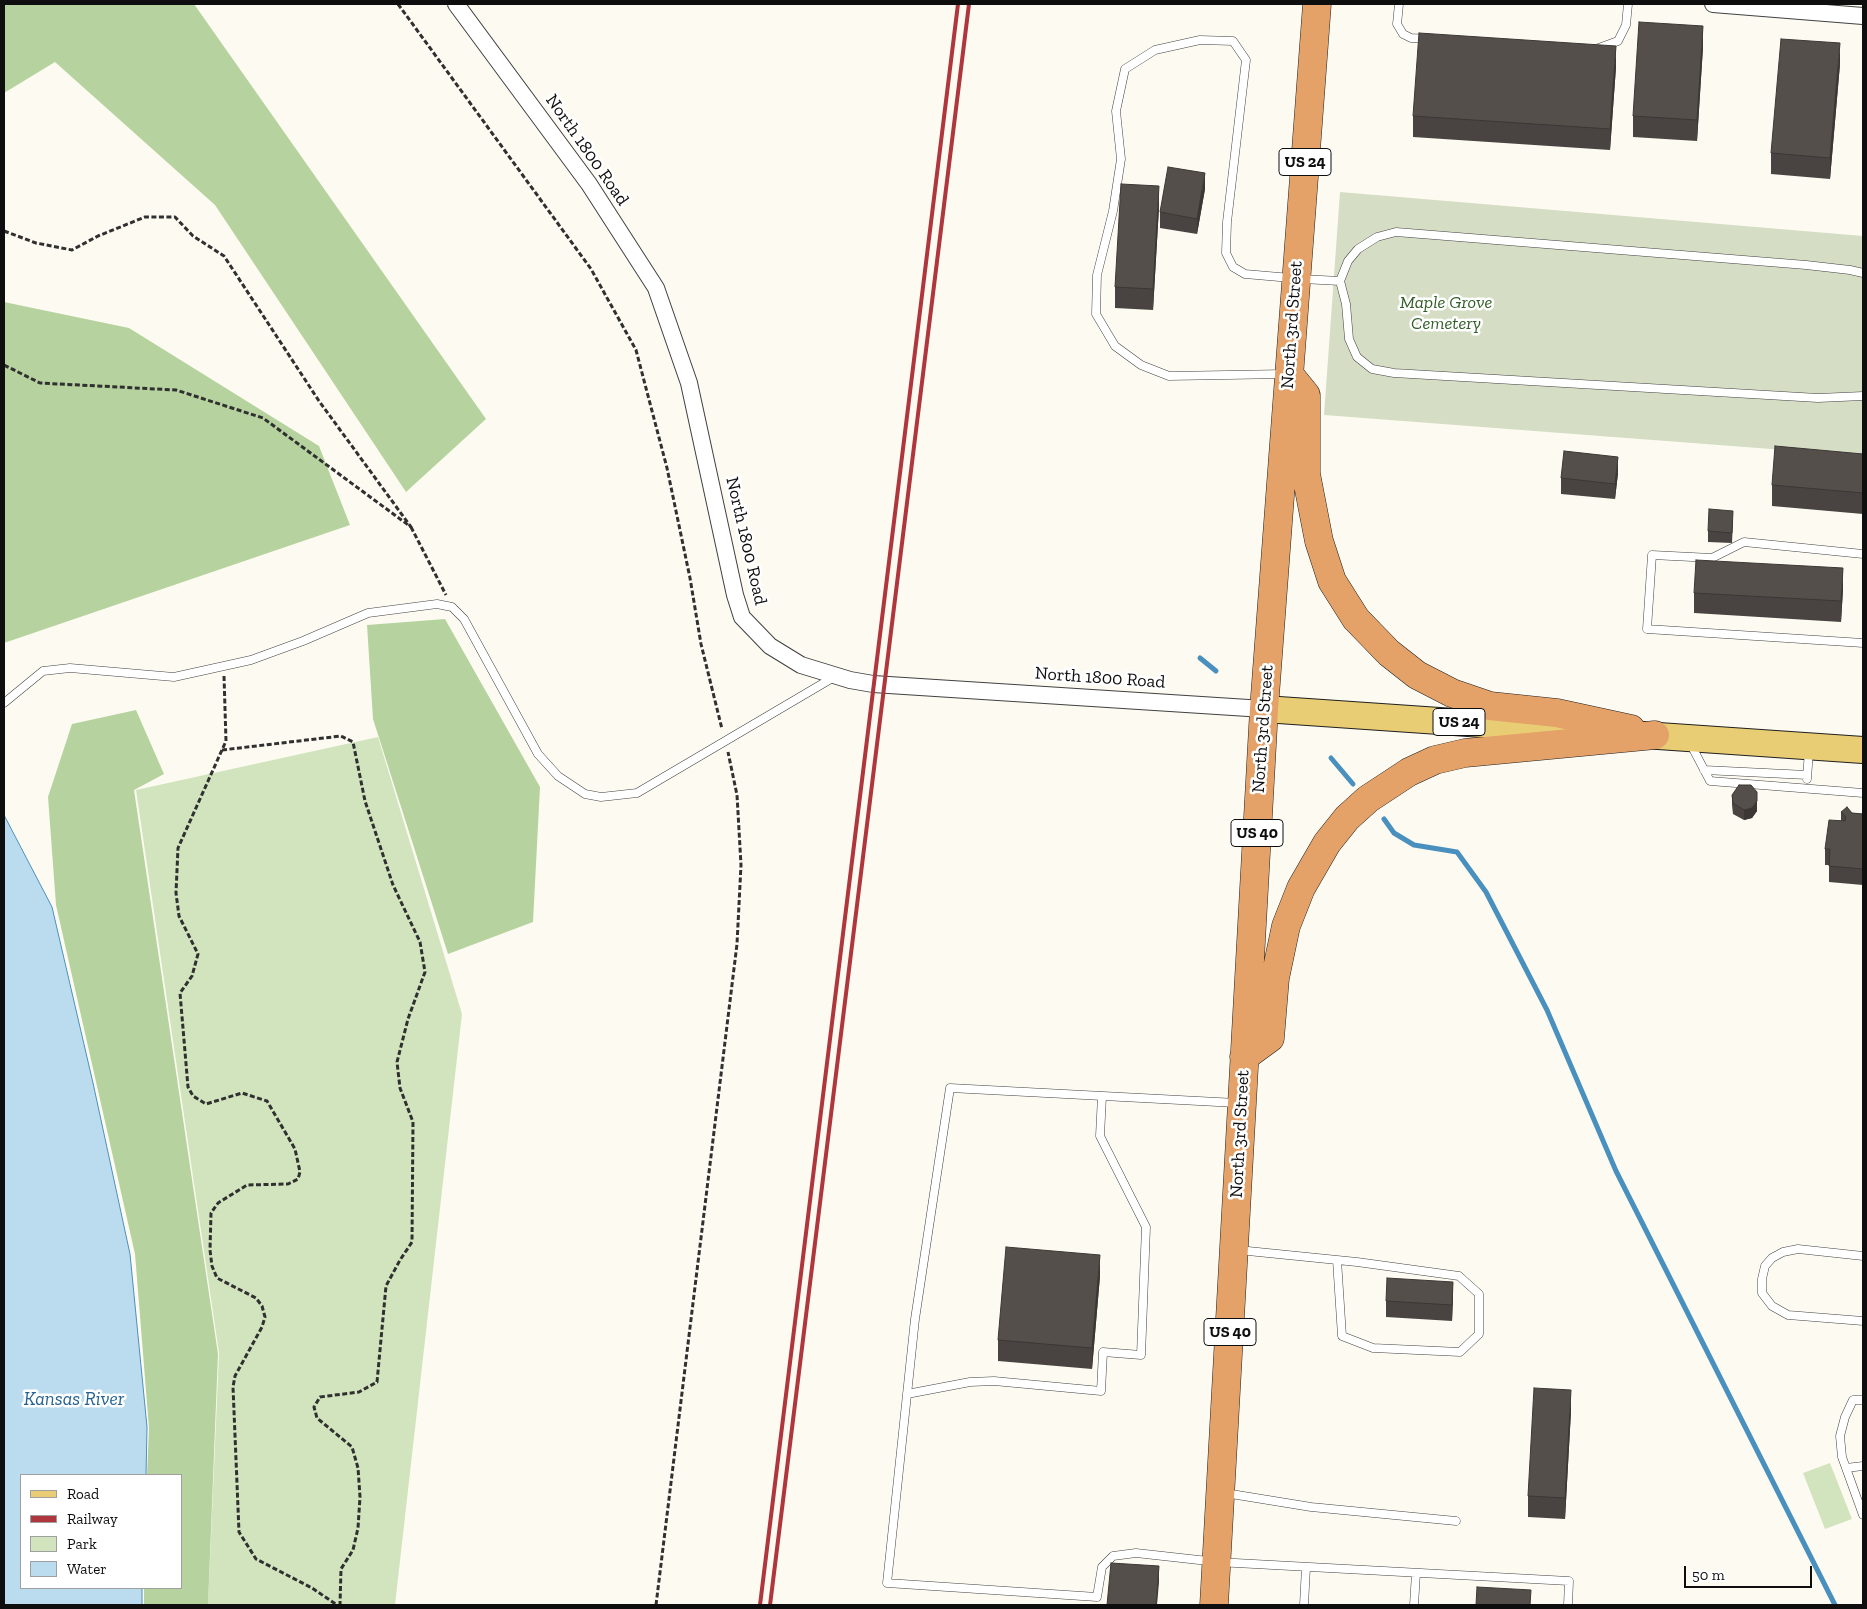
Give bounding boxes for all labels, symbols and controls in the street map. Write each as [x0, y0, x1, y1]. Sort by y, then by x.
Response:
street label: North 1800 Road [541, 90, 633, 210]
road number: US 24 [1279, 148, 1331, 176]
street label: North 3rd Street [1277, 260, 1307, 390]
park label: Maple Grove Cemetery [1400, 292, 1492, 334]
street label: North 1800 Road [721, 475, 771, 607]
street label: North 1800 Road [1034, 663, 1166, 693]
street label: North 3rd Street [1248, 664, 1278, 794]
road number: US 24 [1433, 709, 1485, 736]
road number: US 40 [1231, 820, 1283, 846]
street label: North 3rd Street [1226, 1069, 1254, 1199]
road number: US 40 [1204, 1318, 1256, 1345]
water label: Kansas River [24, 1389, 124, 1411]
legend [20, 1474, 182, 1589]
text: Road [67, 1485, 99, 1503]
text: Railway [67, 1510, 118, 1528]
text: Park [67, 1535, 97, 1553]
scale bar [1687, 1556, 1814, 1588]
text: Water [67, 1560, 107, 1578]
text: 50 m [1692, 1566, 1725, 1584]

